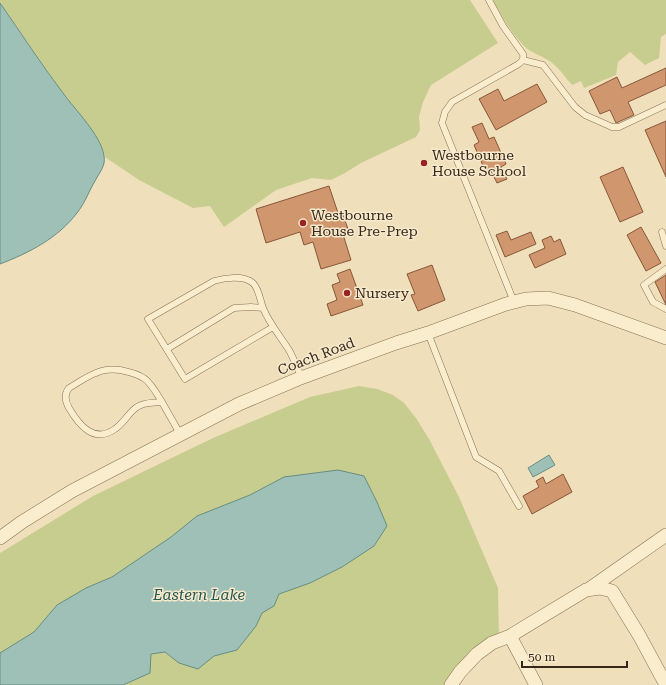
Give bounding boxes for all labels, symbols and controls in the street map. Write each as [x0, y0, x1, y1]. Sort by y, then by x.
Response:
place label: Westbourne House School [432, 147, 527, 179]
marker: Westbourne House School [419, 158, 429, 168]
place label: Westbourne House Pre-Prep [311, 207, 418, 239]
marker: Westbourne House Pre-Prep [298, 218, 308, 228]
place label: Nursery [355, 285, 410, 301]
marker: Nursery [342, 288, 352, 298]
street label: Coach Road [275, 334, 357, 378]
water label: Eastern Lake [152, 586, 246, 604]
scale bar [522, 643, 627, 669]
text: 50 m [528, 650, 555, 664]

